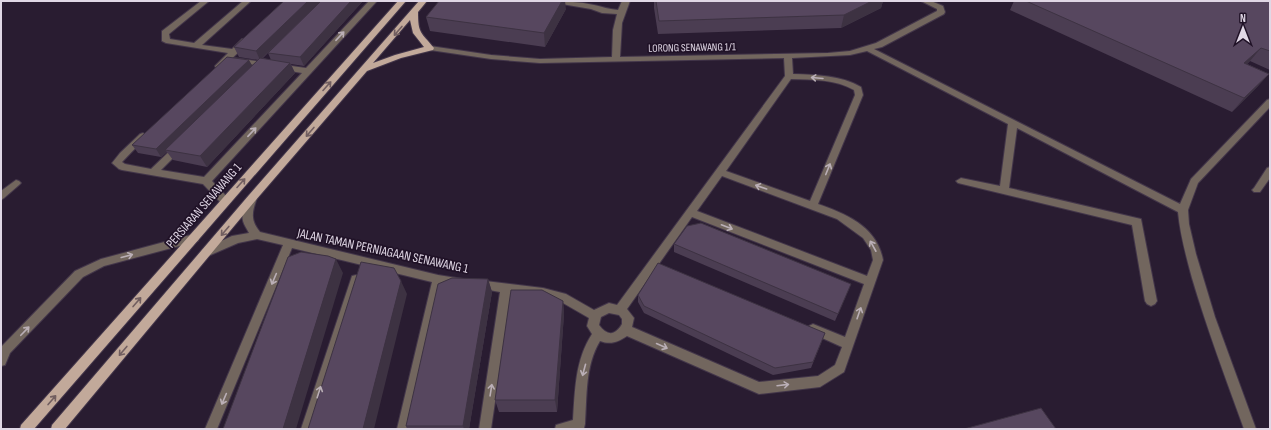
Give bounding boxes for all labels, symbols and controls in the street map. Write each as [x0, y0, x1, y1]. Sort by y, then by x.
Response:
north arrow [1223, 8, 1263, 48]
text: N [1240, 12, 1246, 25]
one-way arrow [394, 26, 403, 36]
one-way arrow [335, 31, 345, 41]
street label: LORONG SENAWANG 1/1 [648, 40, 736, 55]
one-way arrow [811, 75, 824, 82]
one-way arrow [323, 80, 332, 91]
one-way arrow [247, 126, 256, 137]
one-way arrow [306, 127, 315, 137]
street label: PERSIARAN SENAWANG 1 [163, 160, 245, 251]
one-way arrow [825, 163, 832, 175]
one-way arrow [236, 178, 246, 188]
one-way arrow [755, 182, 767, 190]
one-way arrow [721, 224, 733, 232]
one-way arrow [220, 225, 229, 236]
street label: JALAN TAMAN PERNIAGAAN SENAWANG 1 [295, 225, 470, 277]
one-way arrow [869, 240, 876, 252]
one-way arrow [120, 251, 133, 259]
one-way arrow [270, 273, 277, 285]
one-way arrow [133, 297, 142, 307]
one-way arrow [856, 307, 864, 319]
one-way arrow [20, 326, 30, 336]
one-way arrow [656, 342, 668, 350]
one-way arrow [118, 346, 127, 357]
one-way arrow [579, 363, 587, 376]
one-way arrow [776, 381, 789, 389]
one-way arrow [487, 384, 495, 397]
one-way arrow [316, 386, 323, 399]
one-way arrow [220, 393, 227, 405]
one-way arrow [47, 394, 56, 405]

